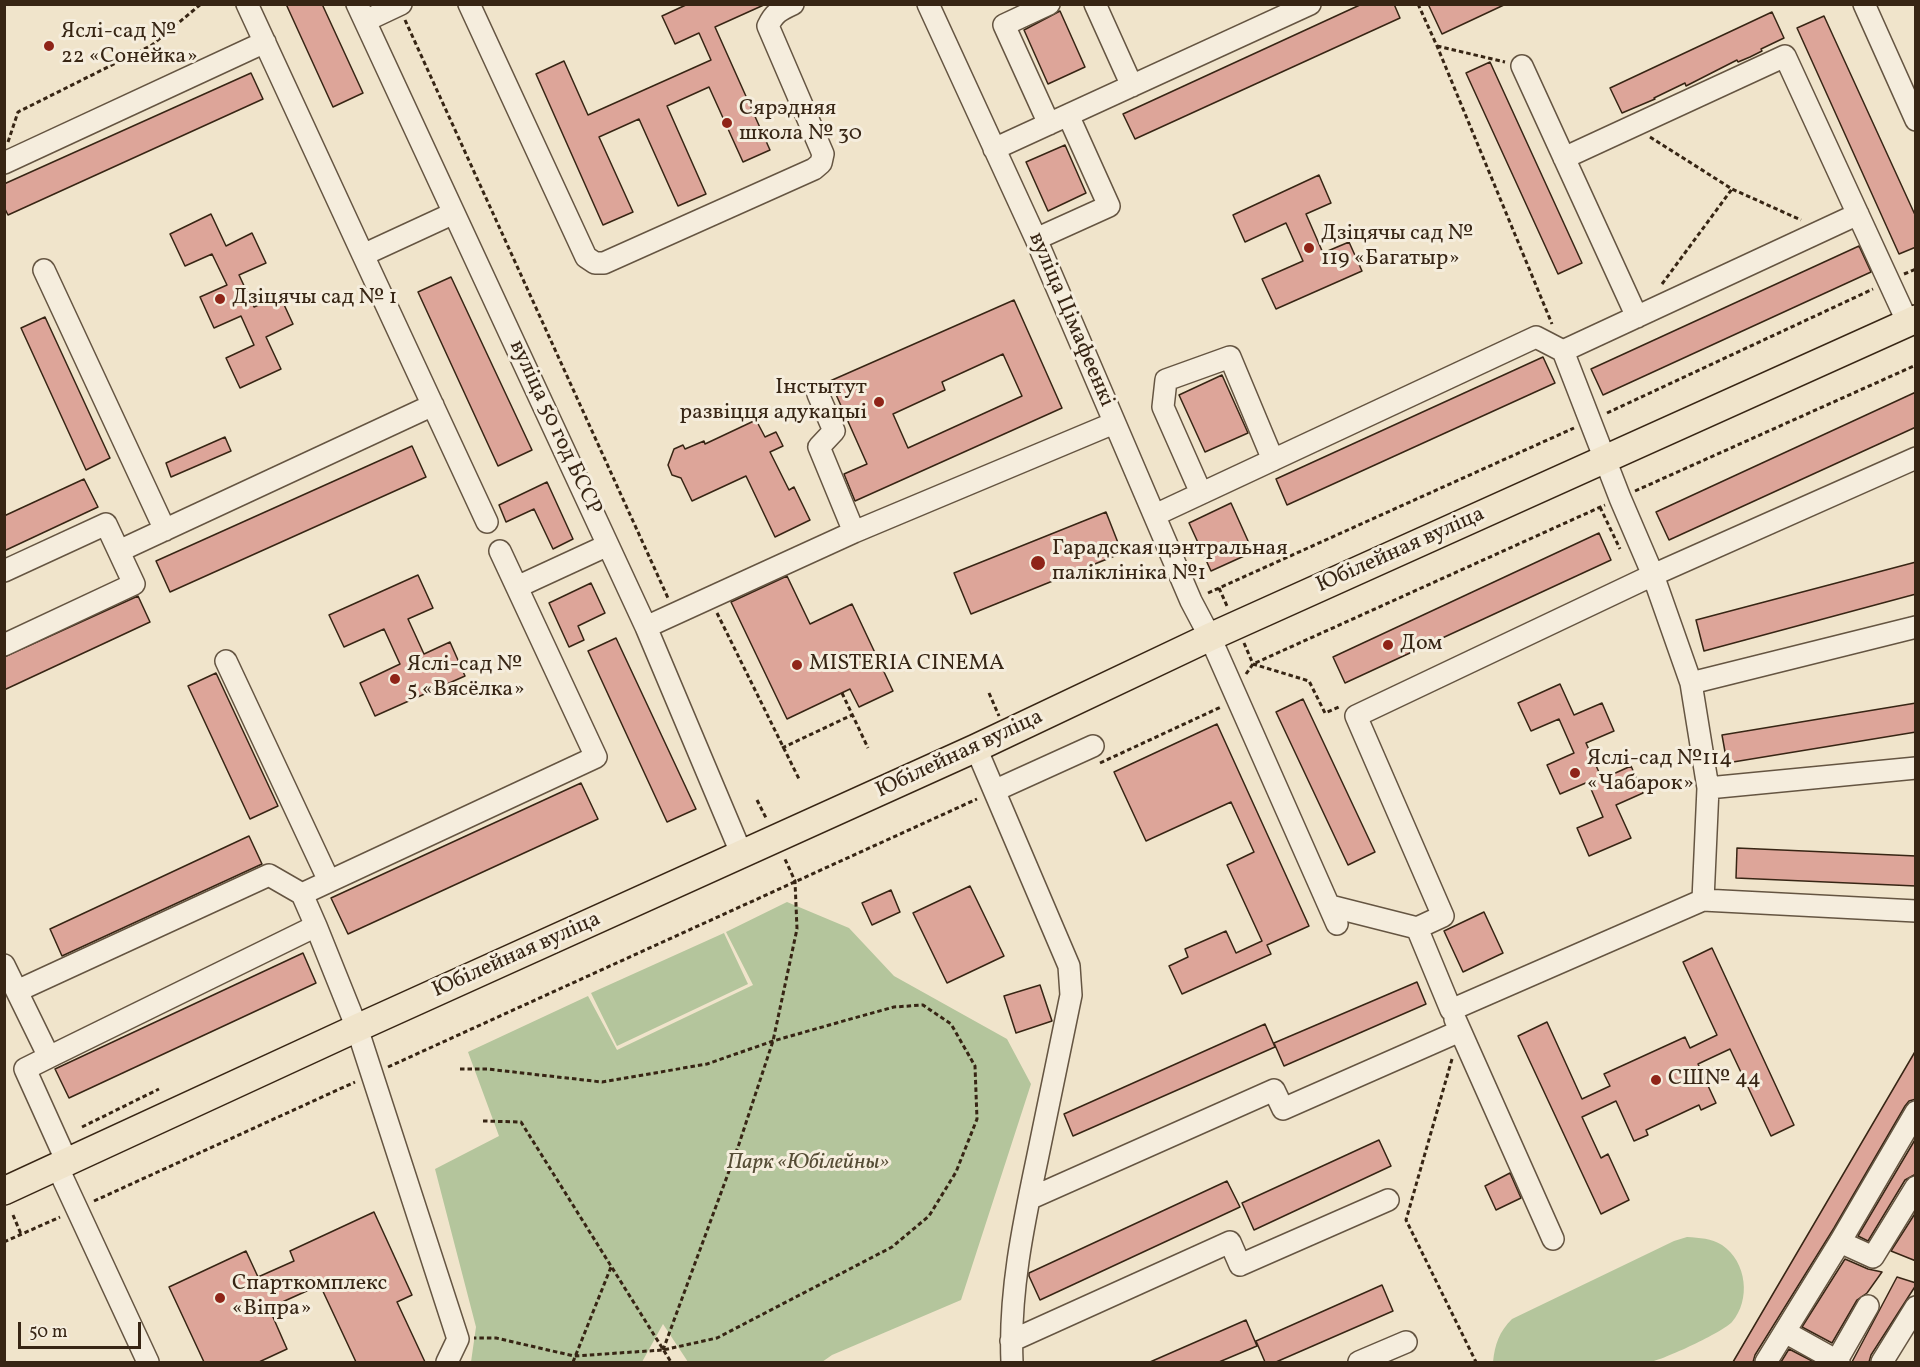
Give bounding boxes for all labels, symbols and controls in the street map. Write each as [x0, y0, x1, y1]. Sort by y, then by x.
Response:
place label: Яслі-сад № 22 «Сонейка» [61, 20, 198, 72]
marker: Яслі-сад № 22 «Сонейка» [42, 39, 56, 53]
place label: Сярэдняя школа № 30 [739, 97, 862, 148]
marker: Сярэдняя школа № 30 [720, 116, 734, 130]
place label: Дзіцячы сад № 119 «Багатыр» [1321, 222, 1473, 274]
street label: вуліца Цімафеенкі [1021, 229, 1119, 411]
marker: Дзіцячы сад № 119 «Багатыр» [1302, 241, 1316, 255]
place label: Дзіцячы сад № 1 [232, 286, 397, 312]
marker: Дзіцячы сад № 1 [213, 292, 227, 306]
street label: вуліца 50 год БССР [502, 337, 606, 519]
place label: Інстытут развіцця адукацыі [679, 376, 867, 428]
marker: Інстытут развіцця адукацыі [872, 395, 886, 409]
street label: Юбілейная вуліца [1313, 502, 1489, 600]
place label: Гарадская цэнтральная паліклініка №1 [1052, 537, 1288, 588]
marker: Гарадская цэнтральная паліклініка №1 [1029, 554, 1047, 572]
place label: Дом [1400, 632, 1442, 658]
marker: Дом [1381, 638, 1395, 652]
place label: MISTERIA CINEMA [809, 652, 1004, 678]
place label: Яслі-сад № 5 «Вясёлка» [407, 653, 525, 704]
marker: MISTERIA CINEMA [790, 658, 804, 672]
marker: Яслі-сад № 5 «Вясёлка» [388, 672, 402, 686]
street label: Юбілейная вуліца [872, 705, 1048, 805]
place label: Яслі-сад №114 «Чабарок» [1587, 747, 1732, 798]
marker: Яслі-сад №114 «Чабарок» [1568, 766, 1582, 780]
street label: Юбілейная вуліца [429, 907, 605, 1005]
place label: СШ№ 44 [1668, 1067, 1761, 1093]
marker: СШ№ 44 [1649, 1073, 1663, 1087]
park label: Парк «Юбілейны» [727, 1151, 889, 1177]
place label: Спарткомплекс «Віпра» [232, 1272, 387, 1324]
marker: Спарткомплекс «Віпра» [213, 1291, 227, 1305]
scale bar [21, 1310, 144, 1348]
text: 50 m [29, 1320, 68, 1345]

